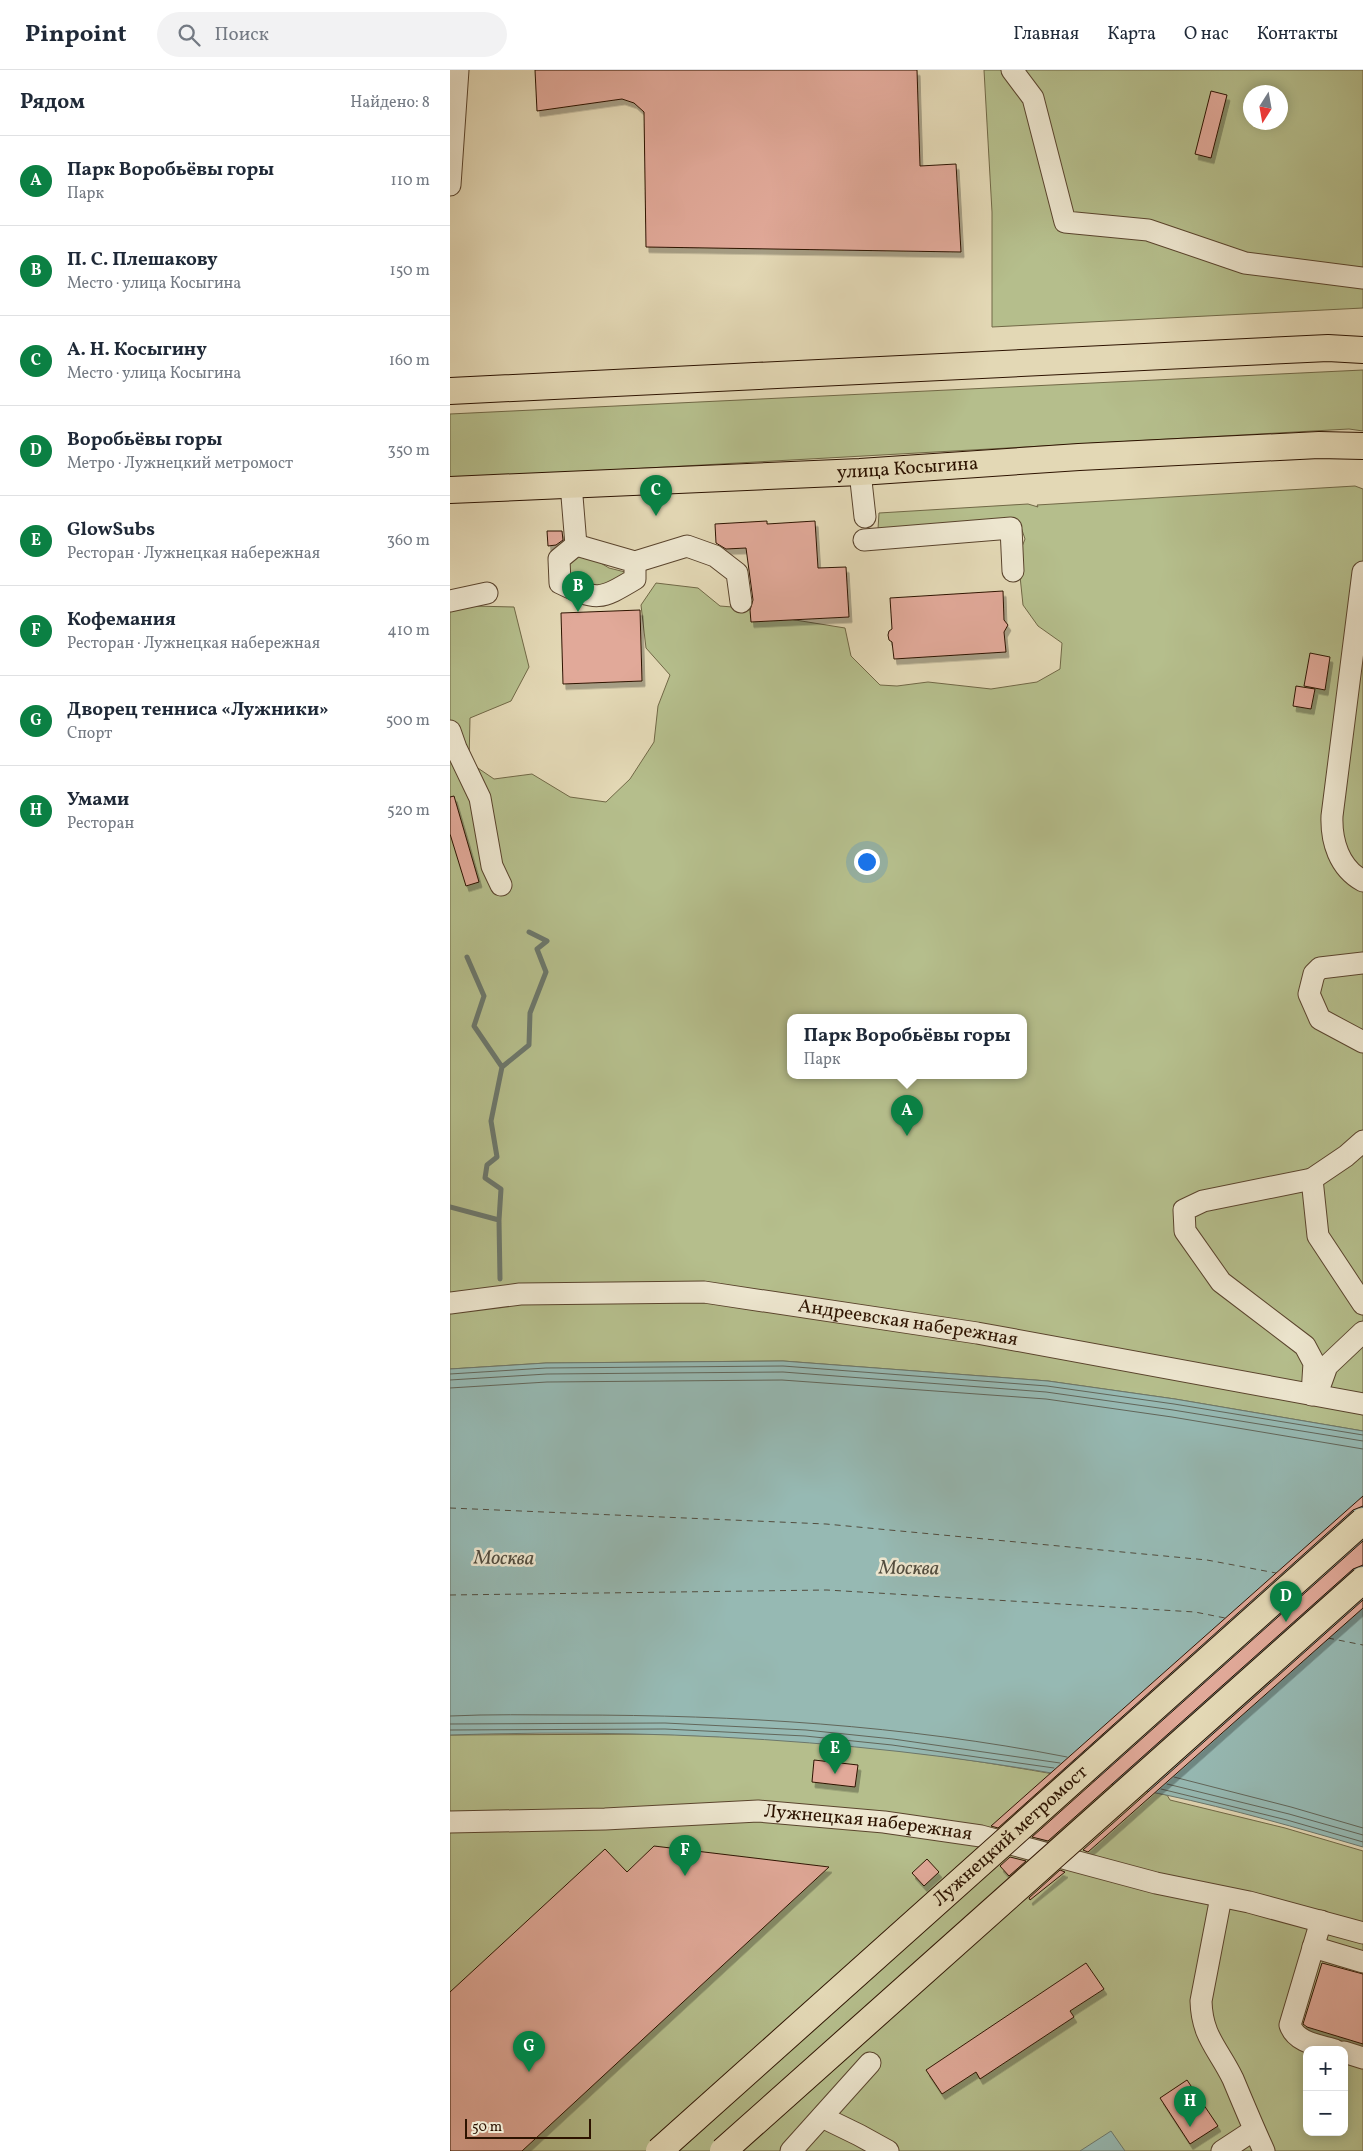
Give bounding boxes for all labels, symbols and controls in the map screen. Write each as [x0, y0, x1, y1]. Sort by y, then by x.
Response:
search box [157, 12, 507, 57]
text: Pinpoint [25, 18, 127, 52]
icon: search [175, 21, 203, 49]
text: Поиск [215, 22, 269, 48]
text: Главная [1013, 22, 1079, 47]
text: Карта [1107, 22, 1156, 47]
text: О нас [1184, 22, 1229, 47]
text: Контакты [1257, 22, 1338, 47]
north arrow [1243, 85, 1288, 130]
text: Рядом [20, 88, 85, 117]
text: Найдено: 8 [350, 92, 430, 114]
text: Парк Воробьёвы горы [67, 157, 274, 183]
text: A [30, 170, 42, 192]
text: 110 m [391, 170, 430, 192]
text: Парк [67, 183, 104, 205]
text: П. С. Плешакову [67, 247, 218, 273]
text: B [31, 260, 41, 282]
text: 150 m [389, 260, 430, 282]
text: Место · улица Косыгина [67, 273, 241, 295]
text: А. Н. Косыгину [67, 337, 207, 363]
text: C [31, 350, 41, 372]
text: 160 m [389, 350, 430, 372]
text: Место · улица Косыгина [67, 363, 241, 385]
text: Воробьёвы горы [67, 427, 222, 453]
text: D [30, 440, 42, 462]
text: 350 m [387, 440, 430, 462]
street label: улица Косыгина [836, 451, 979, 486]
text: Метро · Лужнецкий метромост [67, 453, 293, 475]
pin: C [640, 475, 672, 516]
text: GlowSubs [67, 517, 155, 543]
text: E [31, 530, 41, 552]
text: 360 m [387, 530, 430, 552]
text: Ресторан · Лужнецкая набережная [67, 543, 320, 565]
pin: B [562, 571, 594, 612]
text: Кофемания [67, 607, 176, 633]
text: F [31, 620, 41, 642]
text: 410 m [387, 620, 430, 642]
text: Ресторан · Лужнецкая набережная [67, 633, 320, 655]
text: Дворец тенниса «Лужники» [67, 697, 329, 723]
text: G [30, 710, 42, 732]
text: 500 m [386, 710, 430, 732]
text: Спорт [67, 723, 112, 745]
text: Умами [67, 787, 129, 813]
text: H [30, 800, 42, 822]
text: 520 m [387, 800, 430, 822]
text: Ресторан [67, 813, 134, 835]
your location [854, 849, 880, 875]
popup [787, 1014, 1027, 1079]
text: Парк Воробьёвы горы [803, 1023, 1011, 1049]
text: Парк [803, 1049, 841, 1071]
pin: A [891, 1095, 923, 1136]
street label: Андреевская набережная [796, 1293, 1020, 1353]
water label: Москва [473, 1544, 534, 1574]
water label: Москва [878, 1554, 939, 1584]
pin: D [1270, 1581, 1302, 1622]
pin: E [819, 1733, 851, 1774]
street label: Лужнецкий метромост [927, 1759, 1094, 1913]
street label: Лужнецкая набережная [763, 1799, 974, 1848]
pin: F [669, 1835, 701, 1876]
pin: G [513, 2031, 545, 2072]
map controls [1303, 2046, 1348, 2136]
button: + [1303, 2046, 1348, 2091]
pin: H [1174, 2086, 1206, 2127]
button: − [1303, 2091, 1348, 2136]
scale bar [465, 2116, 591, 2139]
text: 50 m [472, 2118, 502, 2137]

